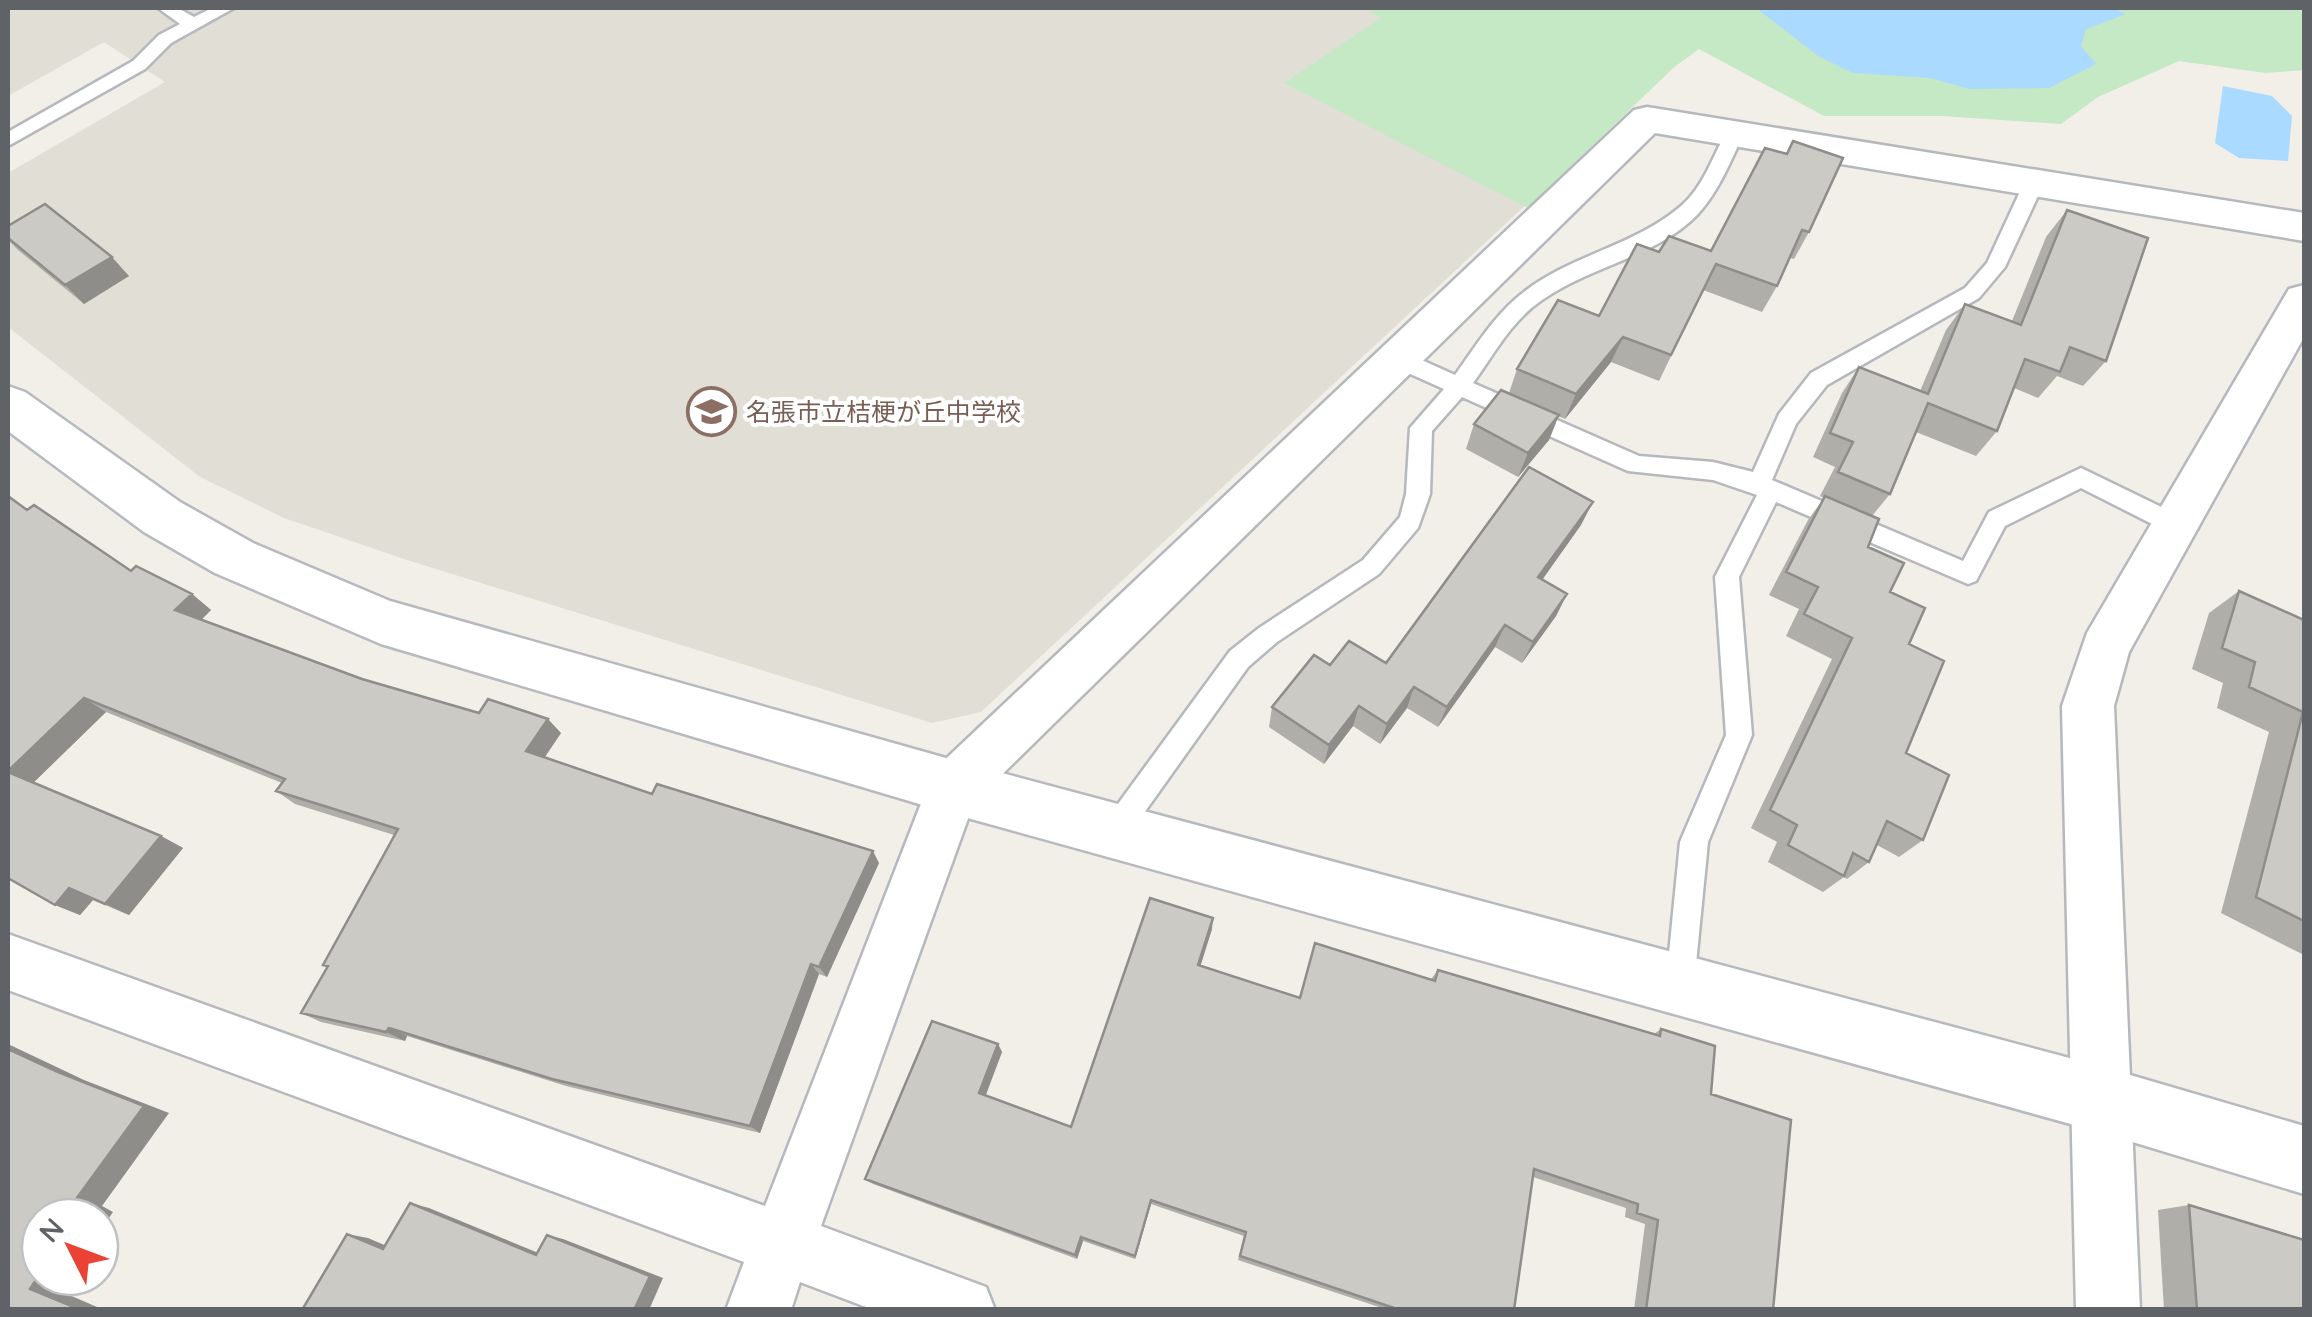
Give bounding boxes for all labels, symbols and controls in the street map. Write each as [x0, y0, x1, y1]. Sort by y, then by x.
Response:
school or university icon: 名張市立桔梗が丘中学校 [685, 386, 737, 438]
place label: 名張市立桔梗が丘中学校 [746, 396, 1021, 427]
north arrow [20, 1197, 120, 1297]
text: N [31, 1211, 71, 1249]

